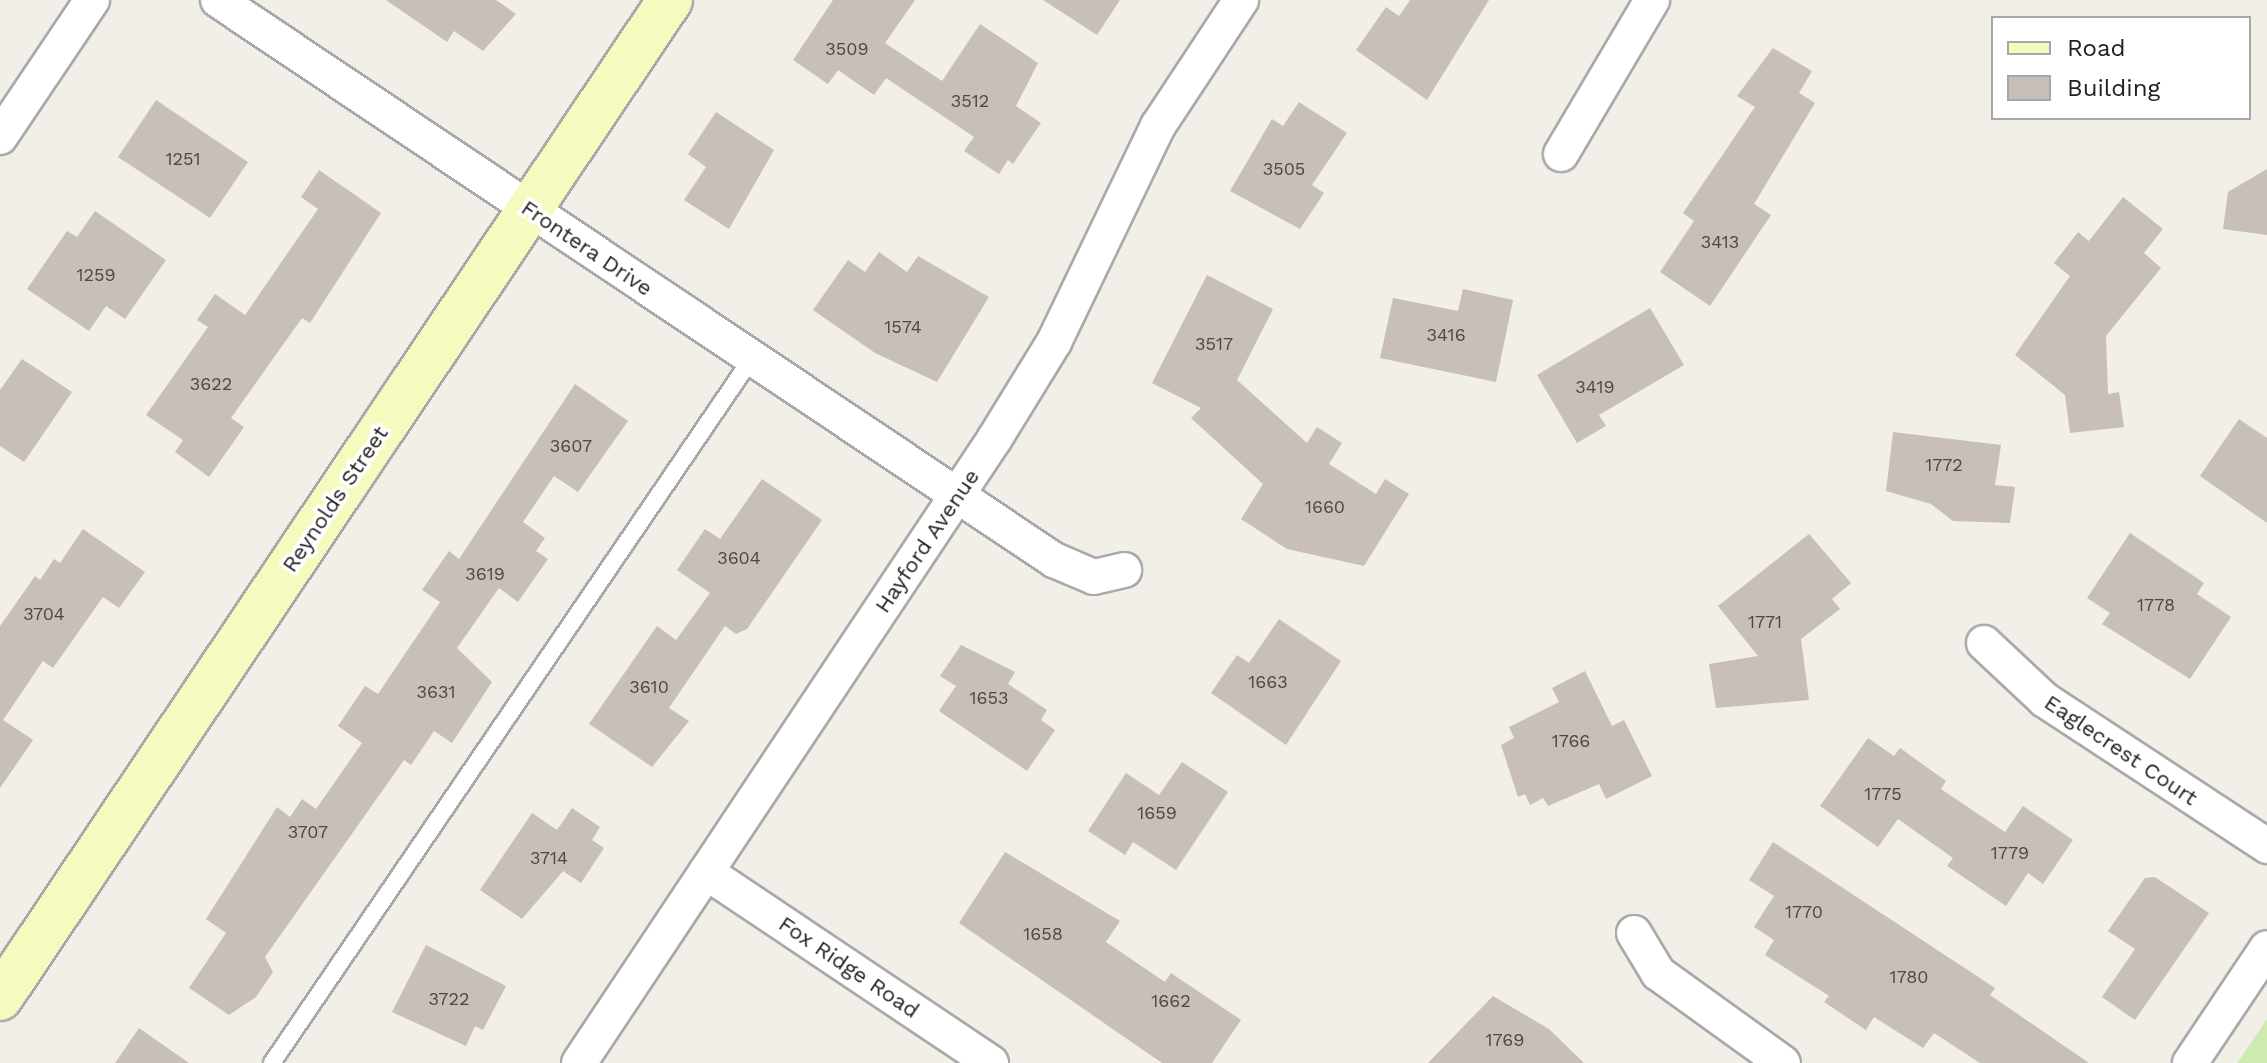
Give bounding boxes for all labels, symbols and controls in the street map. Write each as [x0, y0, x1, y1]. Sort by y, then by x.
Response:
legend [1991, 16, 2251, 120]
text: Road [2067, 34, 2126, 62]
house number: 3509 [825, 38, 869, 60]
text: Building [2067, 74, 2160, 102]
house number: 3512 [951, 90, 989, 112]
house number: 1251 [165, 148, 201, 170]
house number: 3505 [1263, 158, 1305, 180]
street label: Frontera Drive [516, 194, 658, 302]
house number: 3413 [1701, 231, 1739, 253]
house number: 1259 [76, 264, 116, 286]
house number: 1574 [884, 316, 922, 338]
house number: 3416 [1426, 324, 1466, 346]
house number: 3517 [1195, 333, 1233, 355]
house number: 3622 [190, 373, 232, 395]
house number: 3419 [1575, 376, 1615, 398]
street label: Reynolds Street [276, 421, 394, 577]
house number: 3607 [550, 435, 592, 457]
house number: 1772 [1925, 454, 1963, 476]
street label: Hayford Avenue [869, 464, 985, 618]
house number: 1660 [1305, 496, 1345, 518]
house number: 3604 [717, 547, 761, 569]
house number: 3619 [465, 563, 505, 585]
house number: 1778 [2137, 594, 2175, 616]
house number: 3704 [23, 603, 65, 625]
house number: 1771 [1748, 611, 1782, 633]
house number: 1663 [1248, 671, 1288, 693]
house number: 3610 [629, 676, 669, 698]
house number: 3631 [417, 681, 455, 703]
house number: 1653 [970, 687, 1008, 709]
street label: Eaglecrest Court [2039, 689, 2203, 811]
house number: 1766 [1552, 730, 1590, 752]
house number: 1775 [1864, 783, 1902, 805]
house number: 1659 [1137, 802, 1177, 824]
house number: 3707 [288, 821, 328, 843]
house number: 1779 [1991, 842, 2029, 864]
house number: 3714 [530, 847, 568, 869]
house number: 1770 [1785, 901, 1823, 923]
street label: Fox Ridge Road [774, 910, 924, 1024]
house number: 1658 [1023, 923, 1063, 945]
house number: 1780 [1889, 966, 1929, 988]
house number: 3722 [429, 988, 469, 1010]
house number: 1662 [1151, 990, 1191, 1012]
house number: 1769 [1486, 1029, 1524, 1051]

